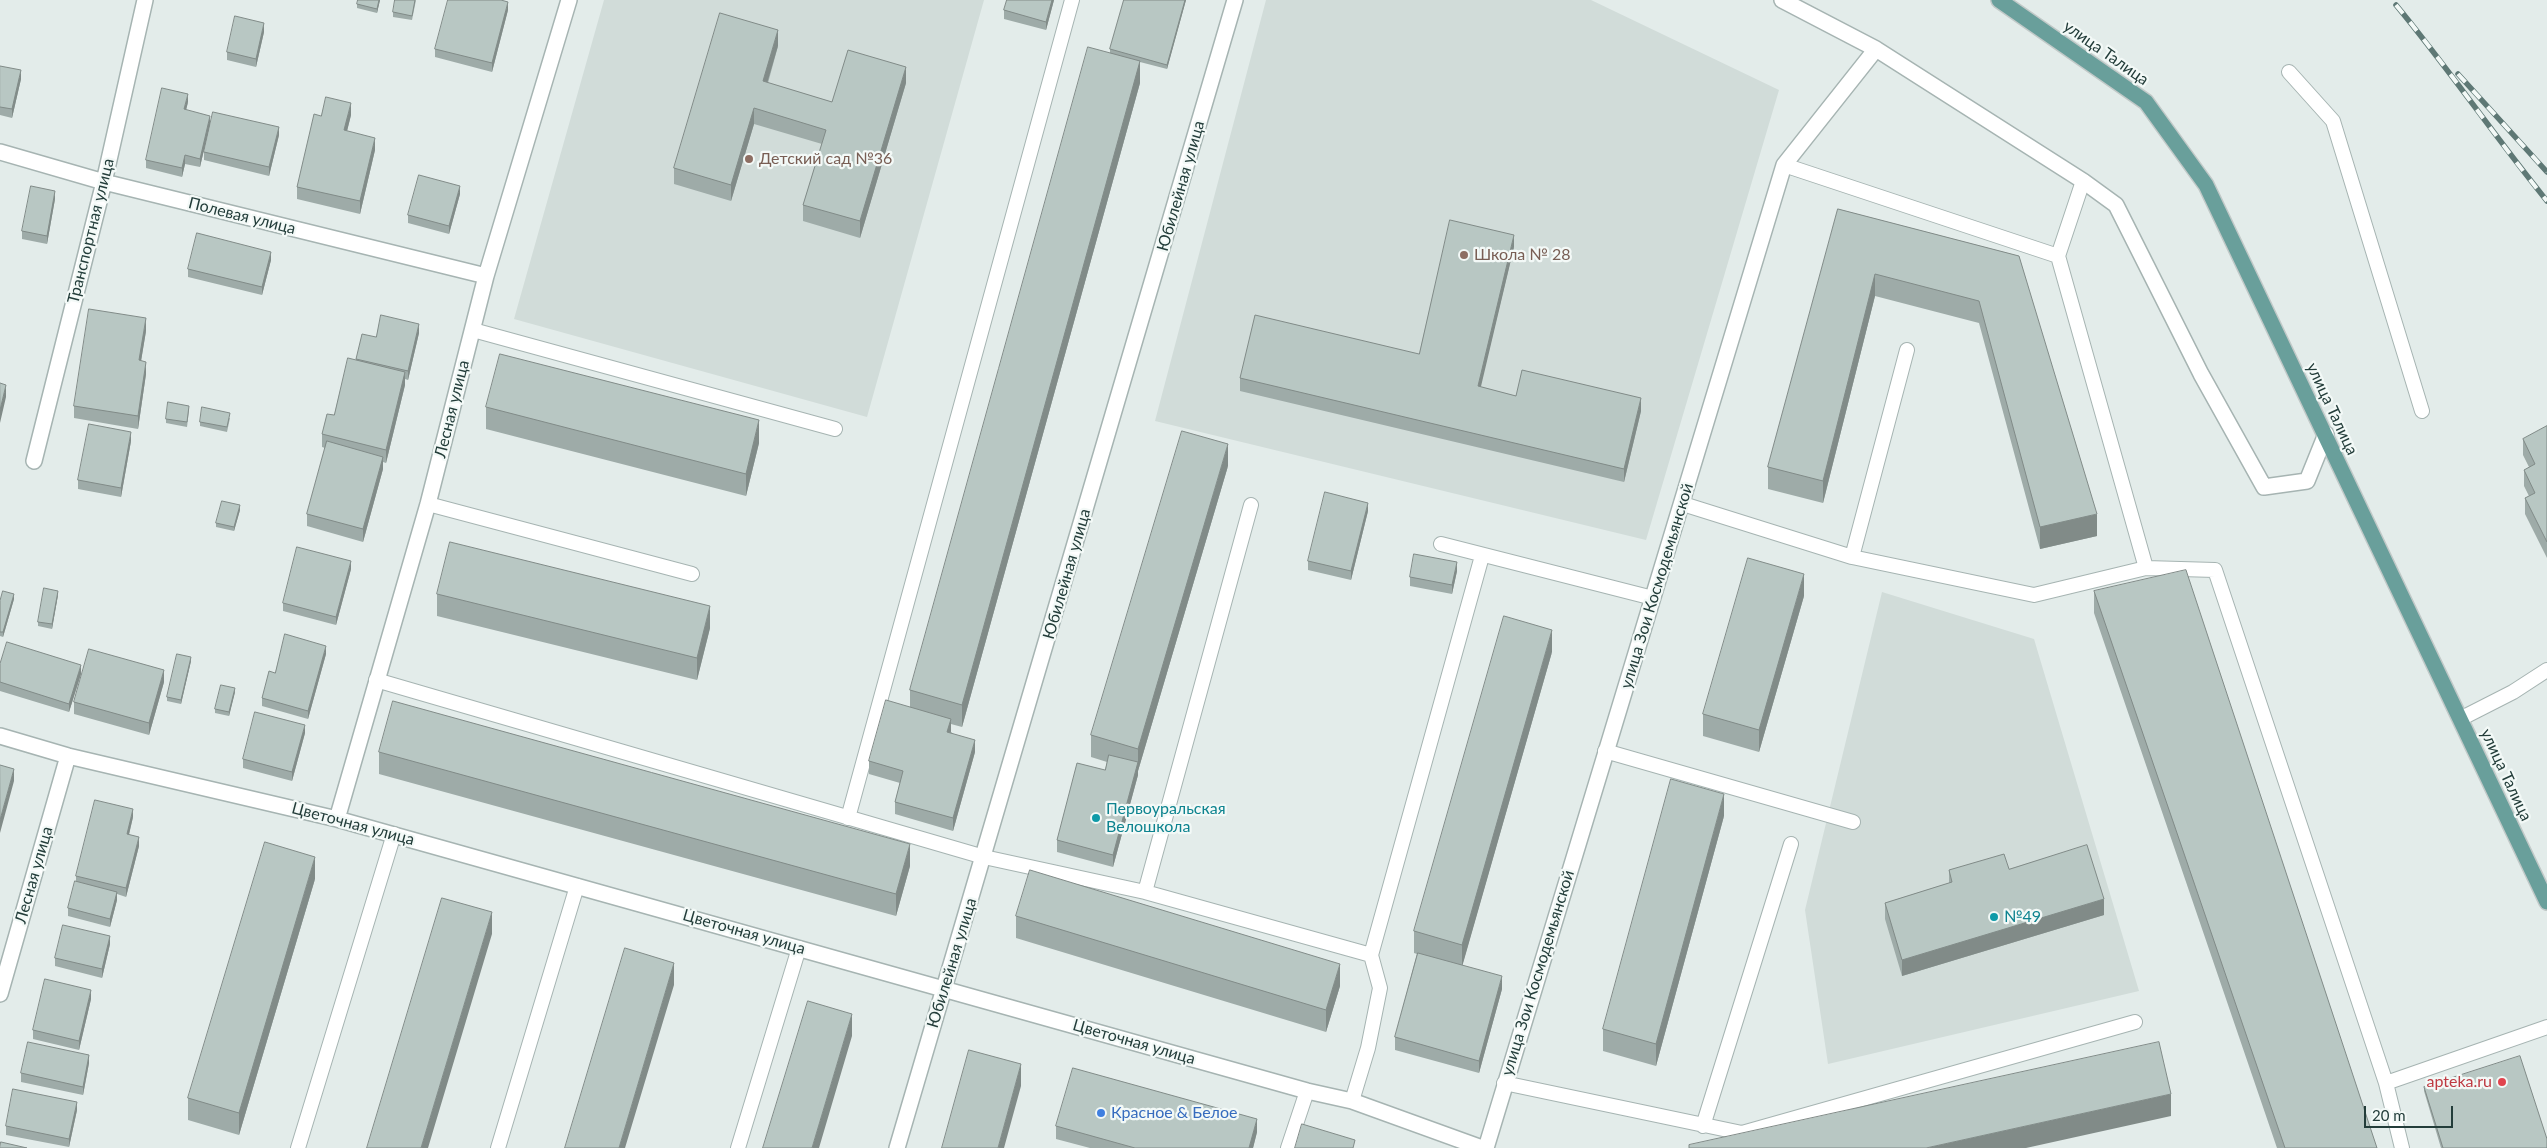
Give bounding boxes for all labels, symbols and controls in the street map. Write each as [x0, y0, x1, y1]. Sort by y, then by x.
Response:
street label: улица Талица [2060, 17, 2152, 89]
street label: Юбилейная улица [1153, 119, 1209, 253]
place label: Детский сад №36 [759, 149, 892, 169]
marker: Детский сад №36 [743, 153, 755, 165]
street label: Транспортная улица [64, 156, 118, 306]
street label: Полевая улица [186, 193, 298, 239]
place label: Школа № 28 [1474, 245, 1570, 265]
marker: Школа № 28 [1458, 249, 1470, 261]
street label: Лесная улица [431, 358, 473, 460]
street label: улица Талица [2302, 360, 2362, 458]
street label: улица Зои Космодемьянской [1617, 481, 1697, 691]
street label: Юбилейная улица [1039, 507, 1095, 641]
street label: улица Талица [2476, 726, 2536, 824]
street label: Цветочная улица [290, 798, 416, 850]
place label: Первоуральская Велошкола [1106, 799, 1226, 837]
marker: Первоуральская Велошкола [1090, 812, 1102, 824]
street label: Лесная улица [11, 824, 57, 926]
street label: улица Зои Космодемьянской [1498, 868, 1578, 1078]
street label: Юбилейная улица [923, 896, 981, 1030]
street label: Цветочная улица [681, 905, 807, 959]
place label: №49 [2004, 907, 2041, 927]
marker: №49 [1988, 911, 2000, 923]
street label: Цветочная улица [1071, 1015, 1197, 1069]
place label: apteka.ru [2426, 1072, 2492, 1092]
marker: apteka.ru [2496, 1076, 2508, 1088]
scale bar [2367, 1096, 2456, 1128]
place label: Красное & Белое [1111, 1103, 1237, 1123]
text: 20 m [2372, 1106, 2406, 1124]
marker: Красное & Белое [1095, 1107, 1107, 1119]

